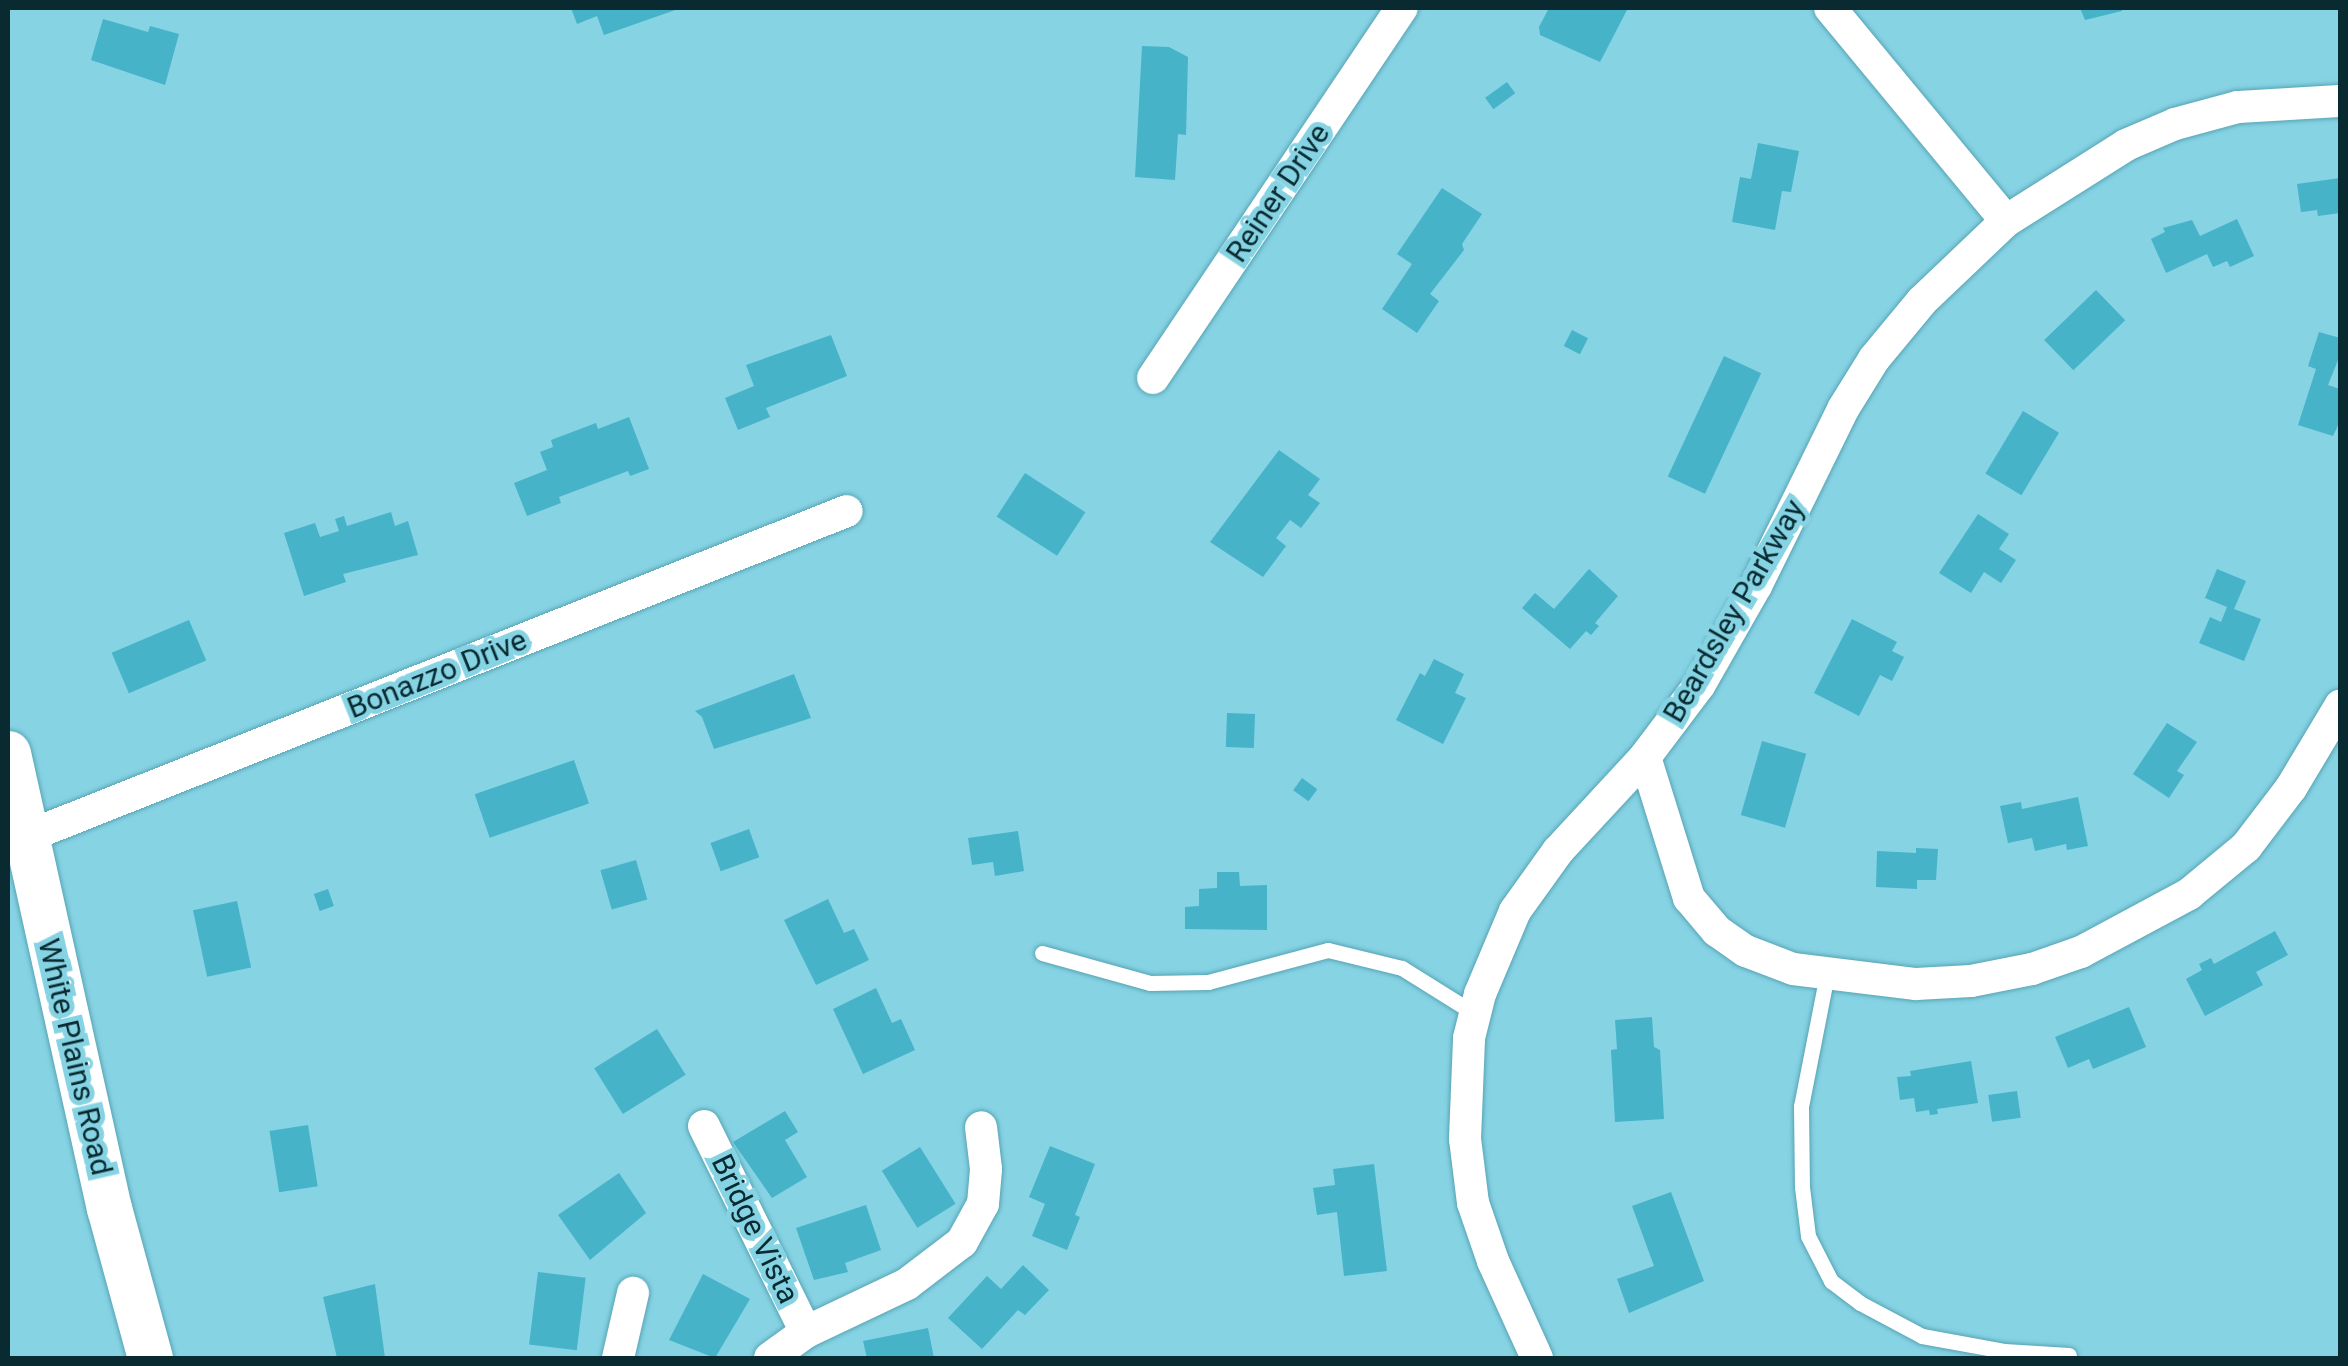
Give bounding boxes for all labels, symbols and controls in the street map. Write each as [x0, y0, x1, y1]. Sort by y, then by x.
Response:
street label: Reiner Drive [1219, 117, 1337, 269]
street label: Beardsley Parkway [1656, 493, 1812, 729]
street label: Bonazzo Drive [342, 622, 532, 726]
street label: White Plains Road [30, 935, 120, 1179]
street label: Bridge Vista [703, 1149, 807, 1309]

